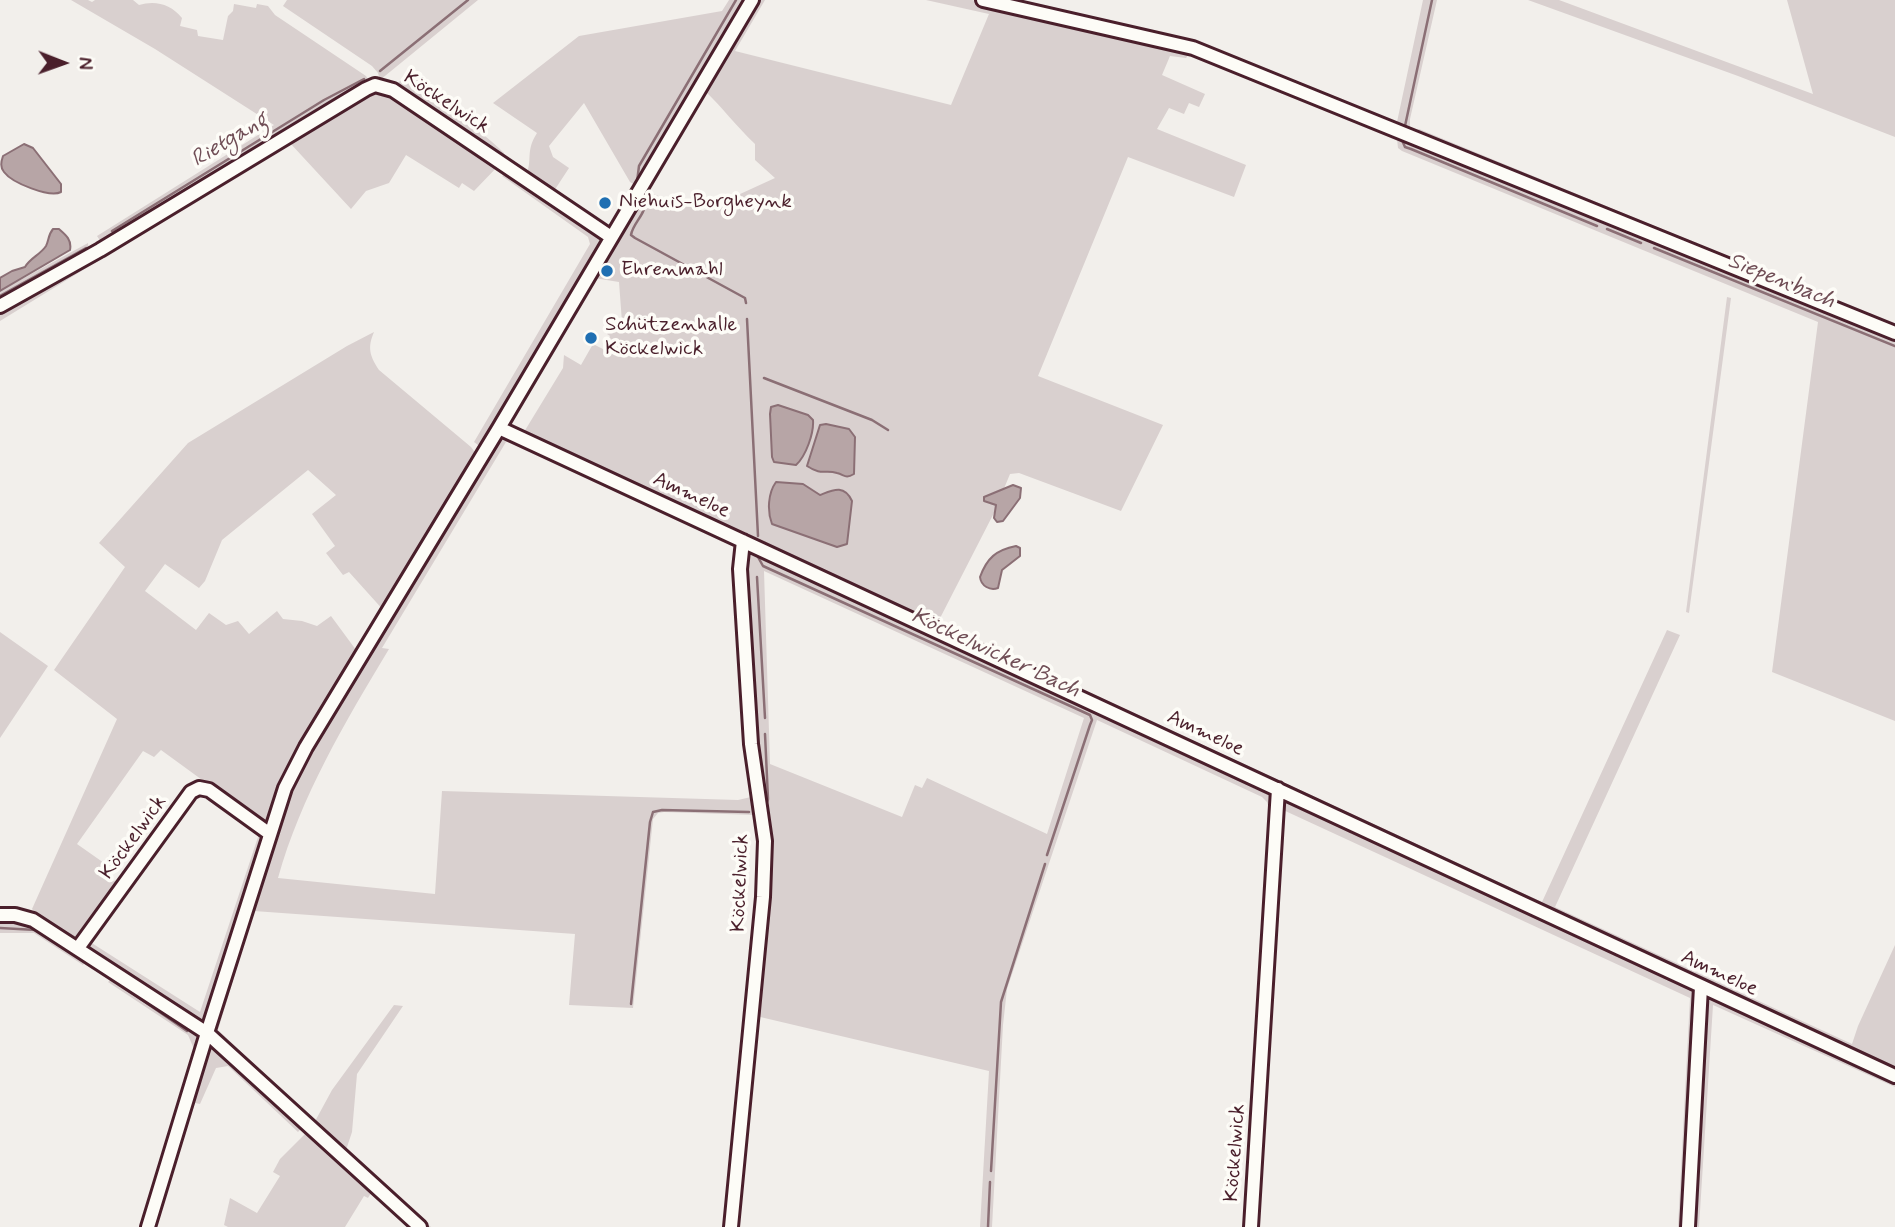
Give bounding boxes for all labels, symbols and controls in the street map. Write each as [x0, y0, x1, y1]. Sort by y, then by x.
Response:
north arrow [28, 28, 98, 98]
text: N [72, 57, 97, 70]
street label: Köckelwick [398, 66, 494, 140]
water label: Rietgang [187, 107, 273, 175]
place label: Niehuis-Borgheynk [619, 190, 792, 216]
marker: Niehuis-Borgheynk [597, 195, 613, 211]
water label: Siepenbach [1723, 248, 1839, 316]
place label: Ehrenmahl [621, 258, 723, 284]
marker: Ehrenmahl [599, 263, 615, 279]
place label: Schützenhalle Köckelwick [605, 313, 737, 363]
marker: Schützenhalle Köckelwick [583, 330, 599, 346]
street label: Ammeloe [648, 467, 734, 525]
water label: Köckelwicker Bach [906, 603, 1084, 705]
street label: Ammeloe [1162, 705, 1248, 763]
street label: Köckelwick [95, 791, 173, 885]
street label: Köckelwick [727, 833, 755, 933]
street label: Ammeloe [1676, 945, 1762, 1003]
street label: Köckelwick [1220, 1103, 1252, 1203]

